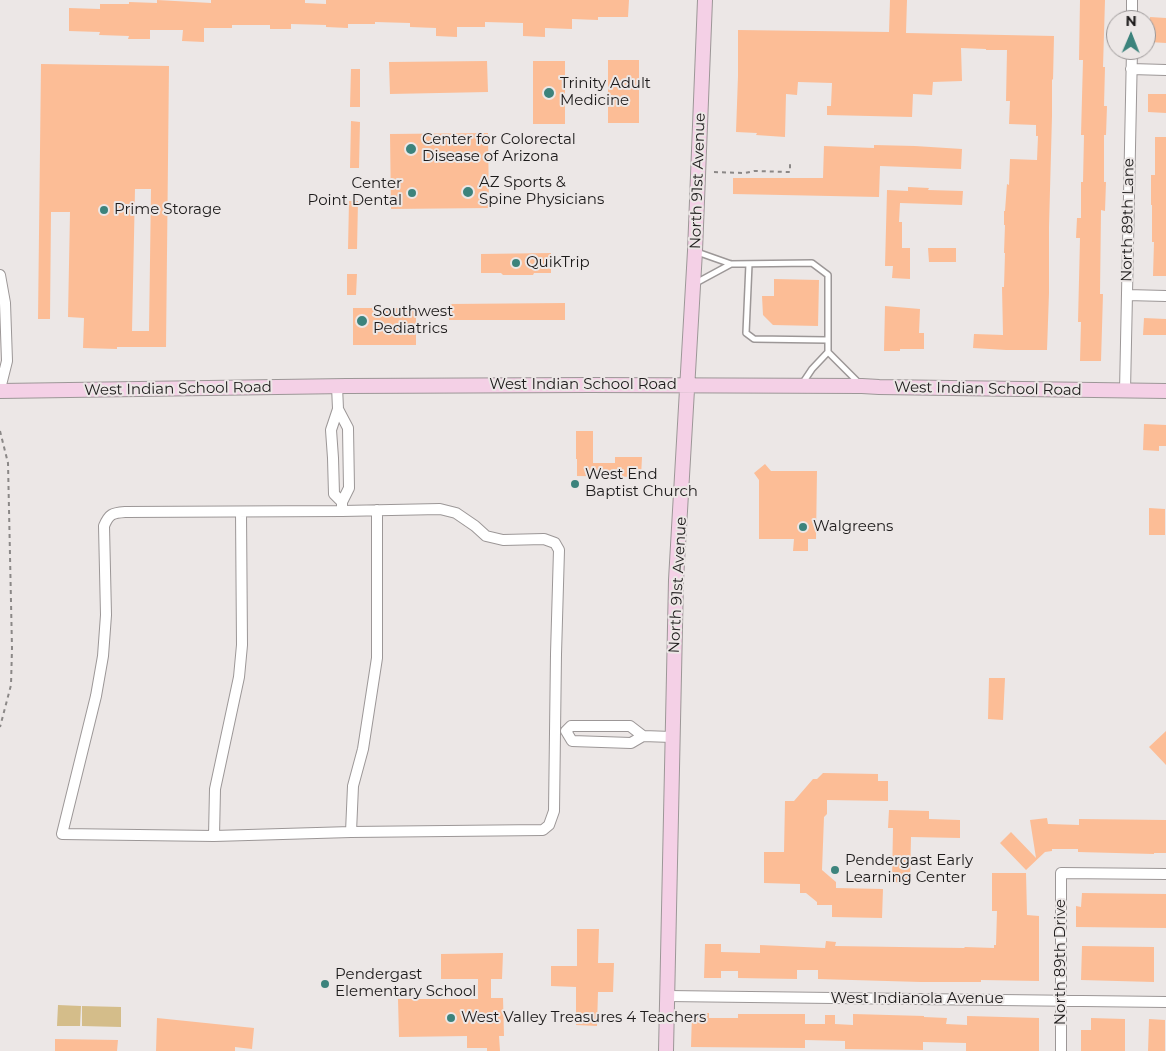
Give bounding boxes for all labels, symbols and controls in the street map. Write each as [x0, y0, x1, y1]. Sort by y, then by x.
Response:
north arrow [1106, 10, 1156, 60]
text: N [1125, 12, 1137, 30]
place label: Trinity Adult Medicine [560, 75, 651, 110]
marker: Trinity Adult Medicine [542, 86, 556, 100]
street label: North 91st Avenue [687, 112, 709, 250]
place label: Center for Colorectal Disease of Arizona [422, 131, 576, 166]
marker: Center for Colorectal Disease of Arizona [404, 142, 418, 156]
street label: North 89th Lane [1118, 158, 1138, 282]
place label: AZ Sports & Spine Physicians [479, 174, 604, 209]
place label: Center Point Dental [308, 175, 402, 210]
marker: AZ Sports & Spine Physicians [461, 185, 475, 199]
marker: Center Point Dental [406, 187, 418, 199]
place label: Prime Storage [114, 201, 221, 219]
marker: Prime Storage [98, 204, 110, 216]
place label: QuikTrip [526, 254, 590, 272]
marker: QuikTrip [510, 257, 522, 269]
place label: Southwest Pediatrics [373, 303, 453, 338]
marker: Southwest Pediatrics [355, 314, 369, 328]
street label: West Indian School Road [489, 376, 677, 394]
street label: West Indian School Road [84, 378, 272, 400]
street label: West Indian School Road [894, 378, 1082, 400]
place label: West End Baptist Church [585, 466, 698, 501]
marker: West End Baptist Church [569, 478, 581, 490]
street label: North 91st Avenue [665, 516, 691, 654]
place label: Walgreens [813, 518, 893, 536]
marker: Walgreens [797, 521, 809, 533]
place label: Pendergast Early Learning Center [845, 852, 973, 887]
marker: Pendergast Early Learning Center [829, 864, 841, 876]
street label: North 89th Drive [1052, 899, 1070, 1025]
place label: Pendergast Elementary School [335, 966, 476, 1001]
marker: Pendergast Elementary School [319, 978, 331, 990]
street label: West Indianola Avenue [831, 990, 1003, 1008]
place label: West Valley Treasures 4 Teachers [461, 1009, 706, 1027]
marker: West Valley Treasures 4 Teachers [445, 1012, 457, 1024]

